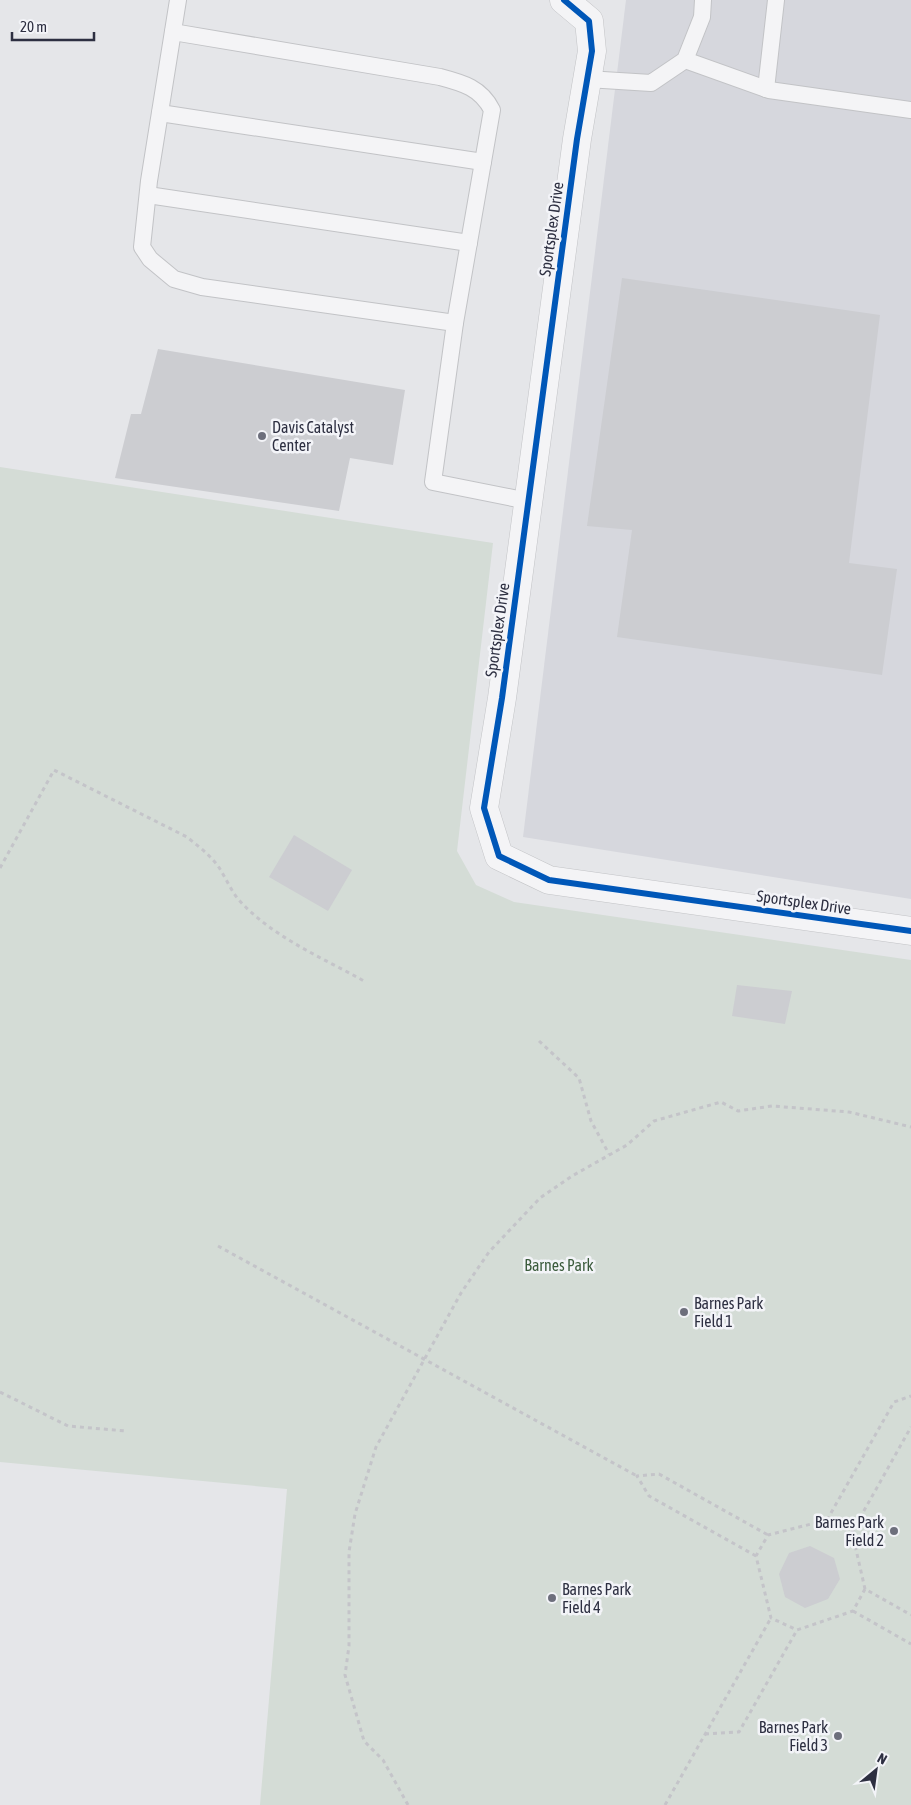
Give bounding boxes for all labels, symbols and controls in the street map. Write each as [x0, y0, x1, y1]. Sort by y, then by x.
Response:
scale bar [12, 10, 95, 42]
text: 20 m [20, 18, 47, 35]
street label: Sportsplex Drive [535, 181, 568, 277]
place label: Davis Catalyst Center [272, 418, 355, 454]
marker: Davis Catalyst Center [256, 430, 268, 442]
street label: Sportsplex Drive [481, 582, 514, 678]
street label: Sportsplex Drive [756, 886, 852, 919]
park label: Barnes Park [524, 1256, 594, 1274]
place label: Barnes Park Field 1 [694, 1294, 763, 1330]
marker: Barnes Park Field 1 [678, 1306, 690, 1318]
place label: Barnes Park Field 2 [815, 1513, 884, 1549]
marker: Barnes Park Field 2 [888, 1525, 900, 1537]
place label: Barnes Park Field 4 [562, 1580, 631, 1616]
marker: Barnes Park Field 4 [546, 1592, 558, 1604]
place label: Barnes Park Field 3 [759, 1718, 828, 1754]
marker: Barnes Park Field 3 [832, 1730, 844, 1742]
north arrow [851, 1745, 901, 1795]
text: N [875, 1750, 890, 1768]

